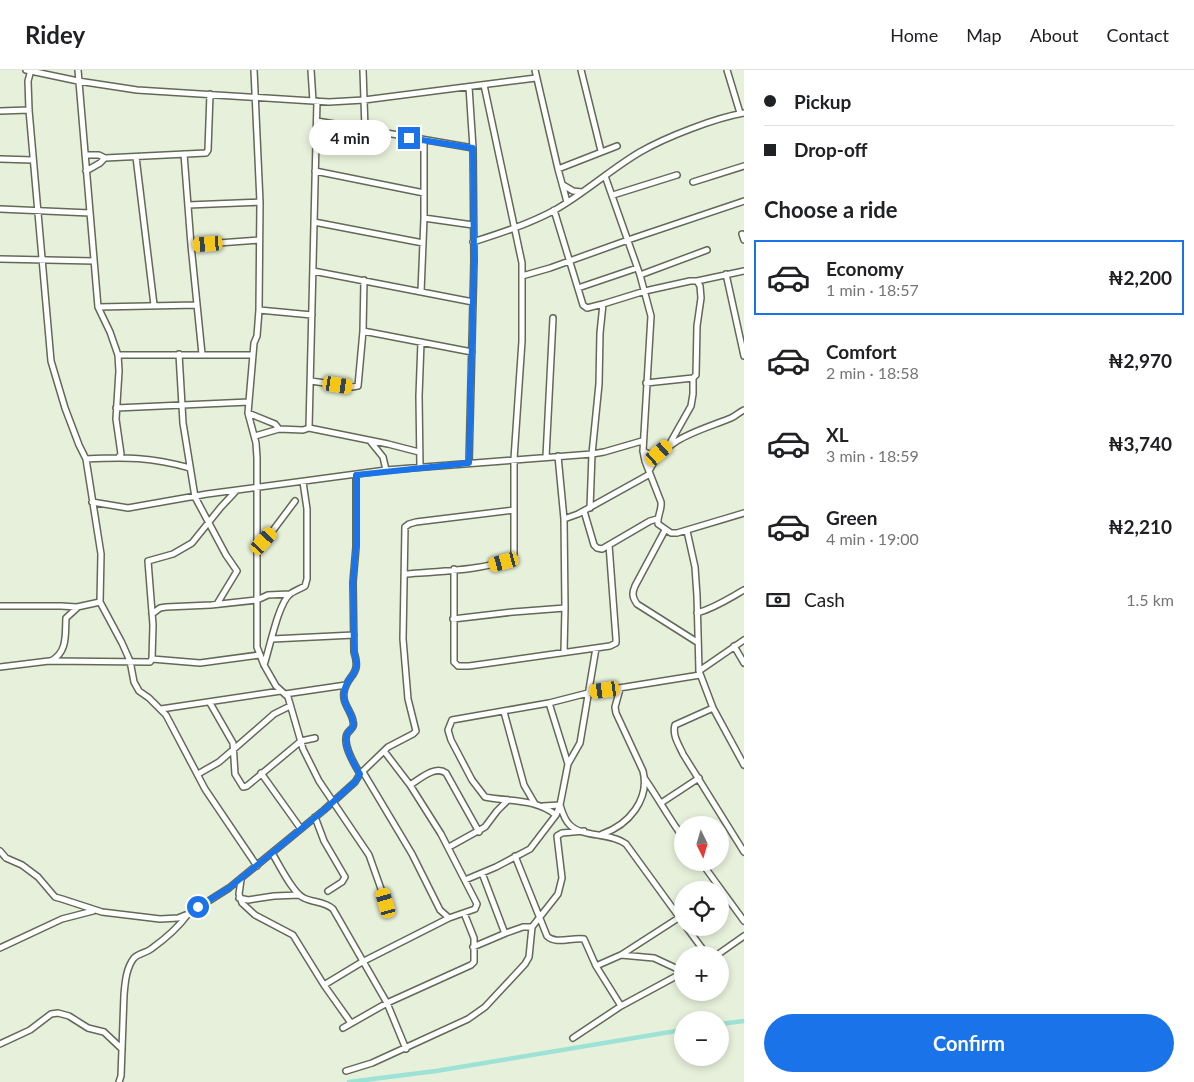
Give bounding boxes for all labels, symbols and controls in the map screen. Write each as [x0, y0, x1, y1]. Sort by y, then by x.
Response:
text: Ridey [25, 20, 85, 49]
text: Home [890, 24, 938, 46]
text: Map [966, 24, 1002, 46]
text: About [1030, 24, 1079, 46]
text: Contact [1107, 24, 1169, 46]
text: Pickup [794, 90, 851, 113]
callout: 4 min [309, 120, 392, 156]
route end [398, 127, 420, 149]
text: 4 min [330, 128, 370, 147]
text: Drop-off [794, 138, 868, 161]
text: Choose a ride [764, 196, 898, 223]
car [192, 235, 223, 253]
icon: car [766, 255, 811, 300]
text: Economy [826, 257, 904, 280]
text: ₦2,200 [1108, 266, 1172, 289]
text: 1 min · 18:57 [826, 280, 919, 299]
icon: car [766, 338, 811, 383]
text: Comfort [826, 340, 897, 363]
text: ₦2,970 [1108, 349, 1172, 372]
text: 2 min · 18:58 [826, 363, 919, 382]
car [322, 375, 353, 395]
icon: car [766, 421, 811, 466]
text: XL [826, 423, 849, 446]
text: ₦3,740 [1108, 432, 1172, 455]
car [642, 437, 675, 469]
text: 3 min · 18:59 [826, 446, 919, 465]
icon: car [766, 504, 811, 549]
text: Green [826, 506, 877, 529]
text: ₦2,210 [1108, 515, 1172, 538]
car [248, 525, 279, 557]
text: 4 min · 19:00 [826, 529, 919, 548]
car [487, 551, 520, 573]
icon: cash [764, 586, 792, 614]
text: Cash [804, 588, 845, 611]
text: 1.5 km [1126, 590, 1174, 609]
car [589, 680, 620, 700]
north arrow [674, 816, 729, 871]
map controls [674, 816, 729, 1066]
button: locate [674, 881, 729, 936]
car [374, 887, 397, 919]
route start [187, 896, 209, 918]
button: + [674, 946, 729, 1001]
button: − [674, 1011, 729, 1066]
button: Confirm [764, 1014, 1174, 1072]

